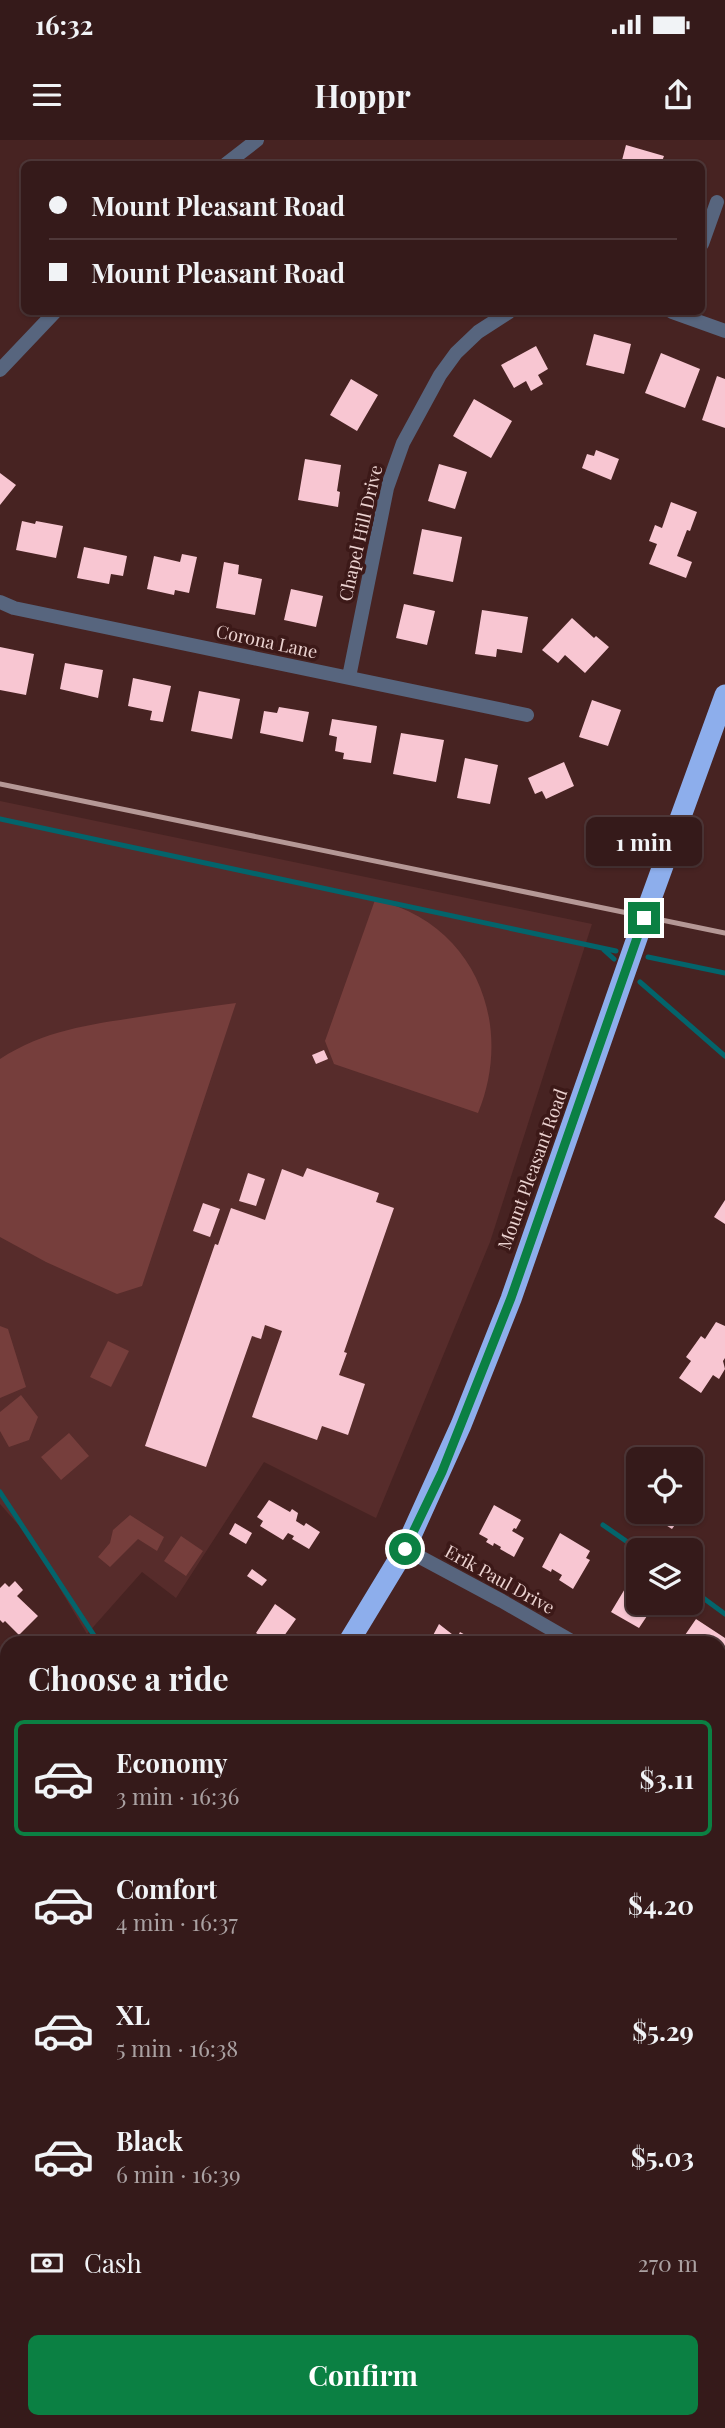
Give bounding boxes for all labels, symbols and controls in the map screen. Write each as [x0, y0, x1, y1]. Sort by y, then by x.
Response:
text: 16:32 [35, 7, 93, 42]
text: Hoppr [314, 73, 411, 116]
icon: menu [28, 76, 66, 114]
icon: share [659, 76, 697, 114]
text: Mount Pleasant Road [91, 188, 345, 223]
text: Mount Pleasant Road [91, 255, 345, 290]
street label: Chapel Hill Drive [333, 463, 387, 603]
street label: Corona Lane [214, 619, 320, 663]
callout: 1 min [586, 816, 702, 866]
text: 1 min [616, 826, 672, 857]
route end [628, 902, 660, 934]
street label: Mount Pleasant Road [492, 1085, 572, 1253]
map controls [626, 1447, 703, 1615]
button: locate [626, 1447, 703, 1524]
route start [389, 1533, 421, 1565]
button: layers [626, 1538, 703, 1615]
street label: Erik Paul Drive [441, 1539, 559, 1619]
text: Choose a ride [28, 1656, 229, 1699]
text: Economy [116, 1745, 227, 1780]
icon: car [32, 1747, 95, 1810]
text: $3.11 [640, 1761, 694, 1796]
text: 3 min · 16:36 [116, 1780, 239, 1811]
text: Comfort [116, 1871, 217, 1906]
icon: car [32, 1873, 95, 1936]
text: $4.20 [628, 1887, 694, 1922]
text: 4 min · 16:37 [116, 1906, 238, 1937]
text: XL [116, 1997, 150, 2032]
icon: car [32, 1999, 95, 2062]
text: $5.29 [632, 2013, 694, 2048]
text: 5 min · 16:38 [116, 2032, 238, 2063]
text: Black [116, 2123, 183, 2158]
icon: car [32, 2125, 95, 2188]
text: $5.03 [631, 2139, 694, 2174]
text: 6 min · 16:39 [116, 2158, 241, 2189]
icon: cash [28, 2244, 66, 2282]
text: Cash [84, 2245, 142, 2280]
text: 270 m [638, 2247, 698, 2278]
button: Confirm [28, 2335, 698, 2415]

